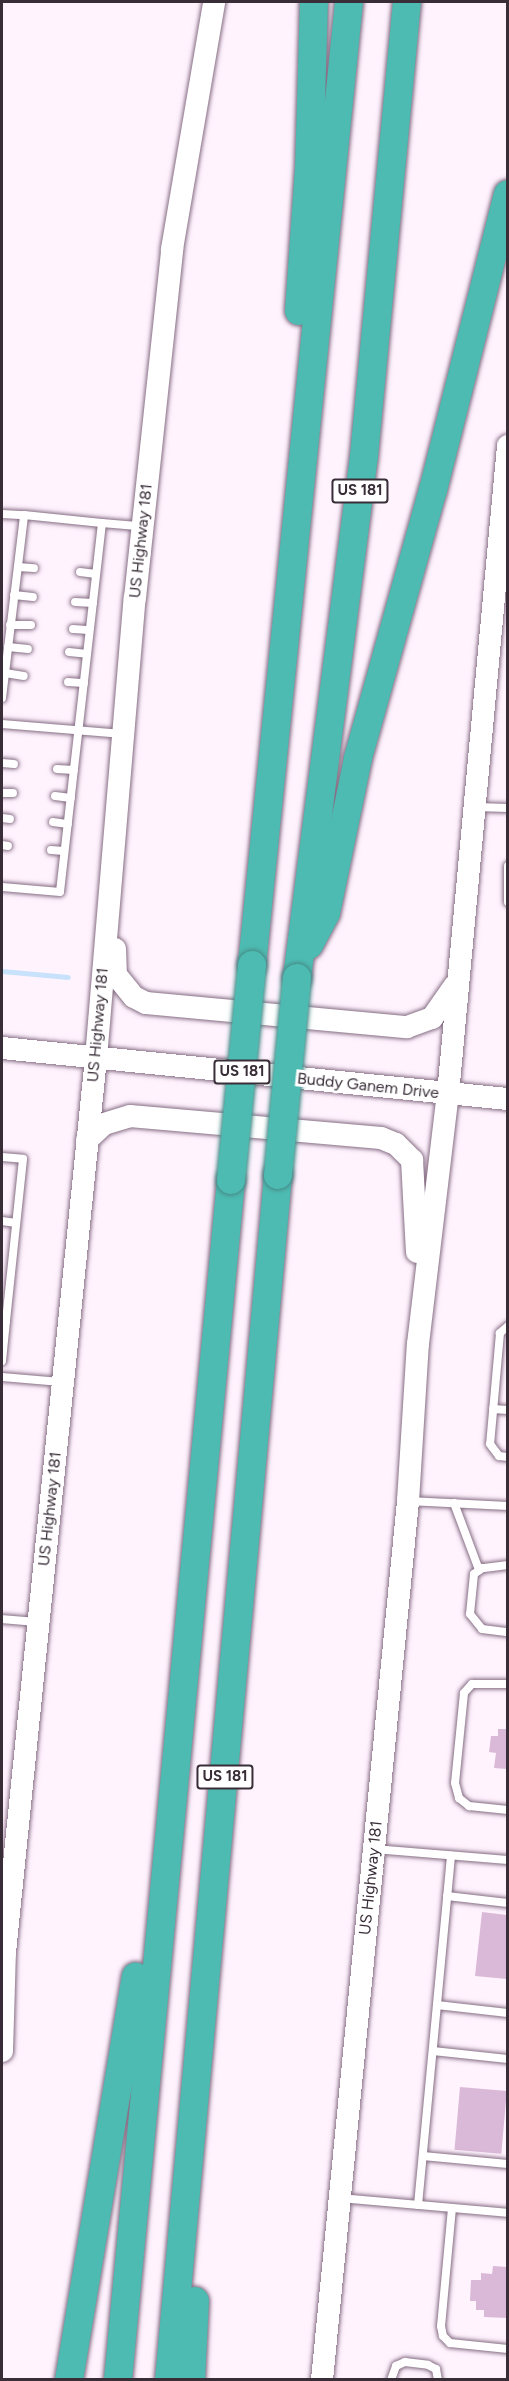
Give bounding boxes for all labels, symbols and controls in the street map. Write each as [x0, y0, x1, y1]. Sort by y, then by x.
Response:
road number: US 181 [330, 479, 390, 503]
street label: US Highway 181 [125, 483, 157, 599]
street label: US Highway 181 [83, 967, 113, 1083]
road number: US 181 [212, 1060, 272, 1084]
street label: Buddy Ganem Drive [296, 1069, 440, 1103]
street label: US Highway 181 [34, 1451, 66, 1567]
road number: US 181 [195, 1765, 255, 1789]
street label: US Highway 181 [355, 1820, 387, 1936]

